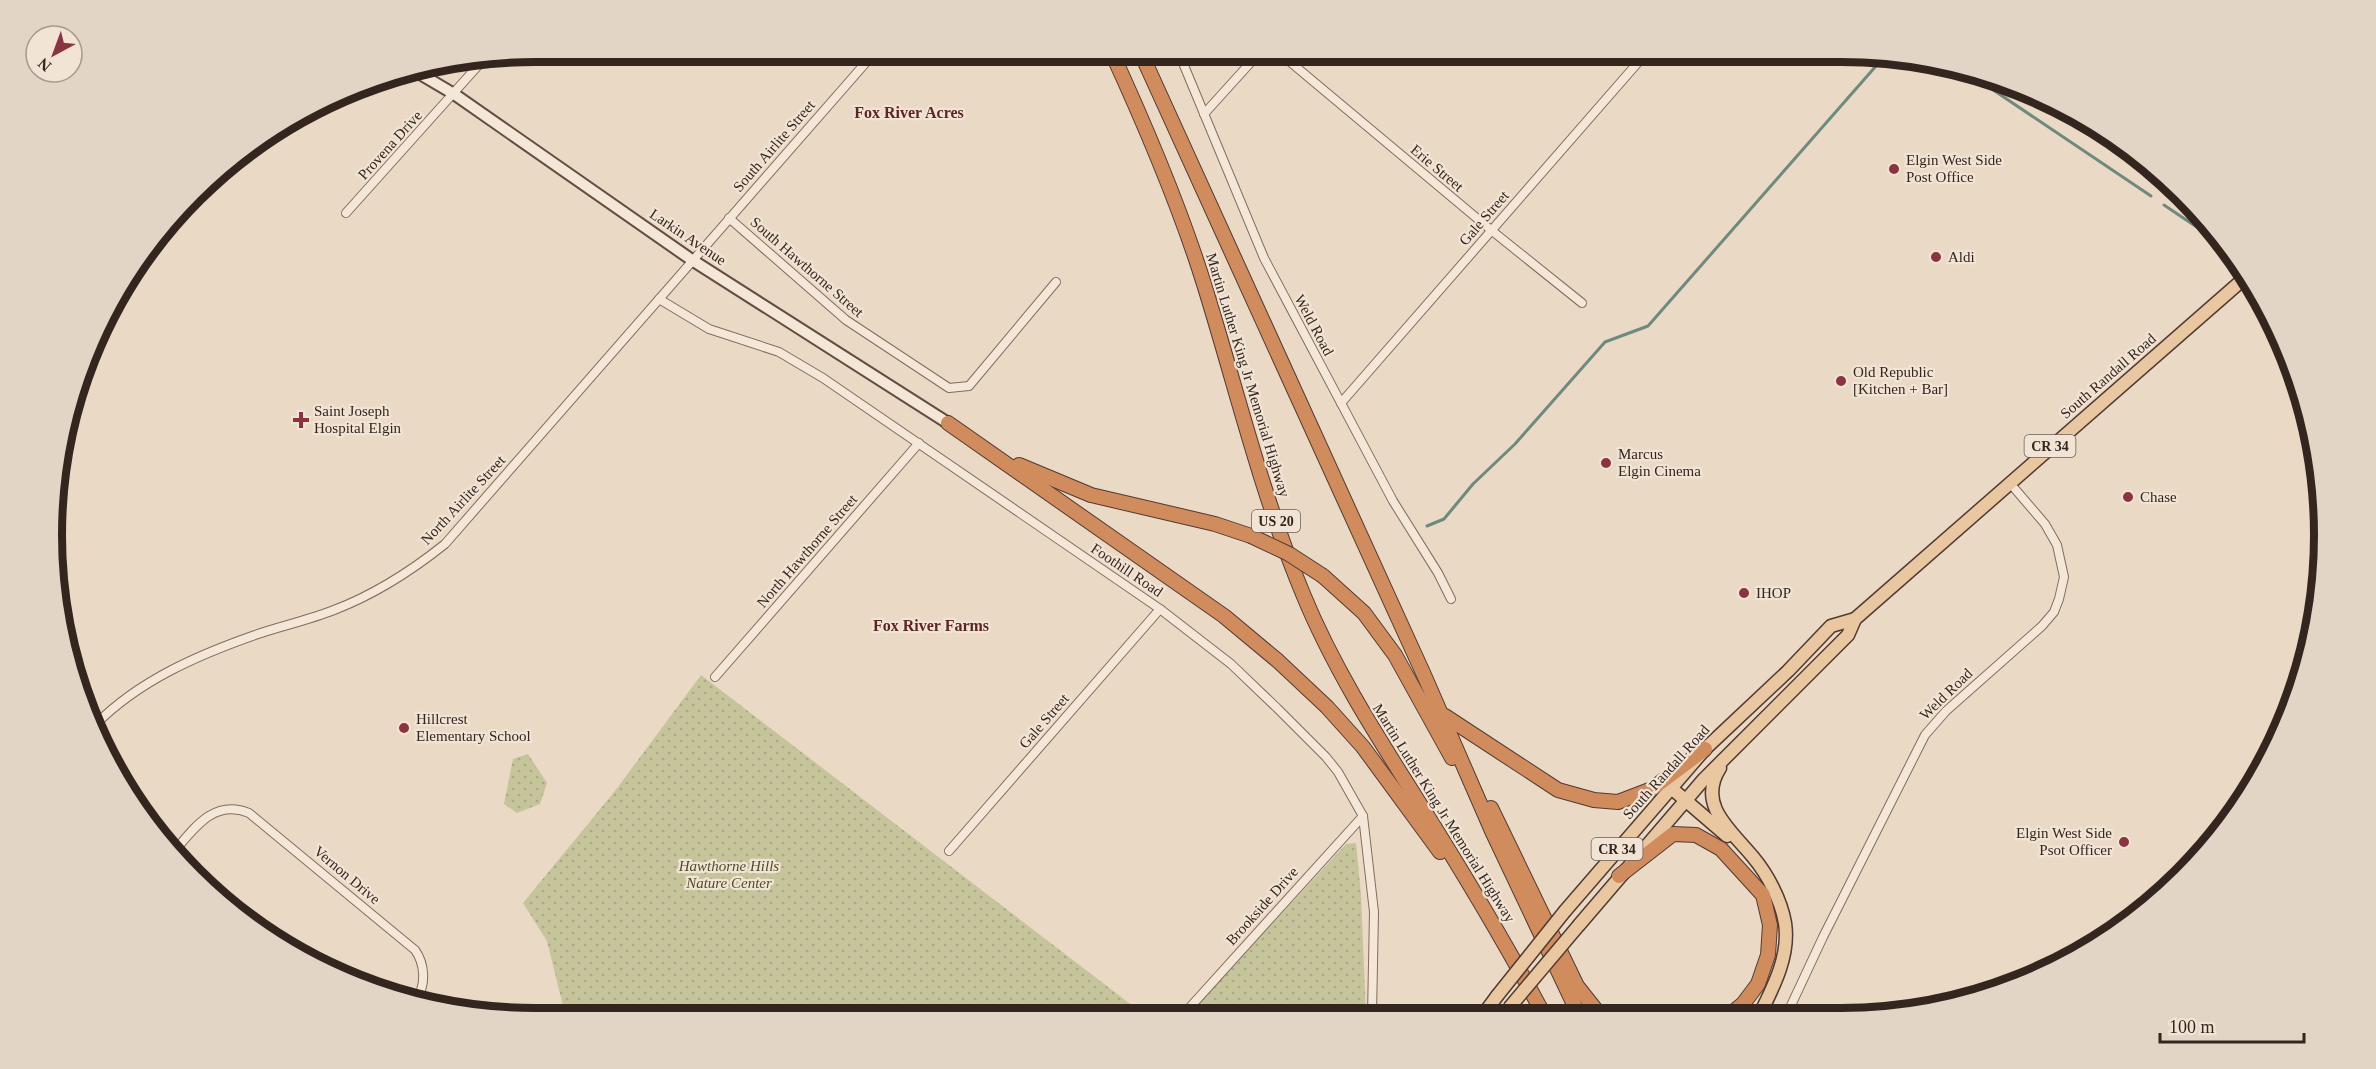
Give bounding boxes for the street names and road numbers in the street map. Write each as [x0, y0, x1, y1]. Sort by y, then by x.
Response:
street label: South Airlite Street [730, 96, 819, 195]
street label: Provena Drive [355, 107, 425, 183]
street label: Erie Street [1407, 141, 1467, 195]
street label: Gale Street [1456, 187, 1513, 249]
street label: Larkin Avenue [647, 206, 729, 269]
street label: South Hawthorne Street [747, 214, 867, 321]
street label: Martin Luther King Jr Memorial Highway [1203, 251, 1293, 500]
street label: Weld Road [1291, 292, 1337, 359]
street label: South Randall Road [2057, 330, 2159, 422]
road number: CR 34 [2024, 435, 2076, 457]
street label: North Airlite Street [418, 452, 509, 548]
street label: North Hawthorne Street [754, 491, 861, 611]
road number: US 20 [1252, 510, 1300, 532]
street label: Foothill Road [1088, 540, 1166, 600]
street label: Weld Road [1916, 665, 1976, 723]
street label: Gale Street [1016, 690, 1073, 752]
street label: Martin Luther King Jr Memorial Highway [1370, 701, 1518, 926]
street label: South Randall Road [1620, 721, 1713, 822]
road number: CR 34 [1592, 838, 1642, 860]
street label: Vernon Drive [311, 843, 384, 907]
street label: Brookside Drive [1223, 863, 1301, 948]

